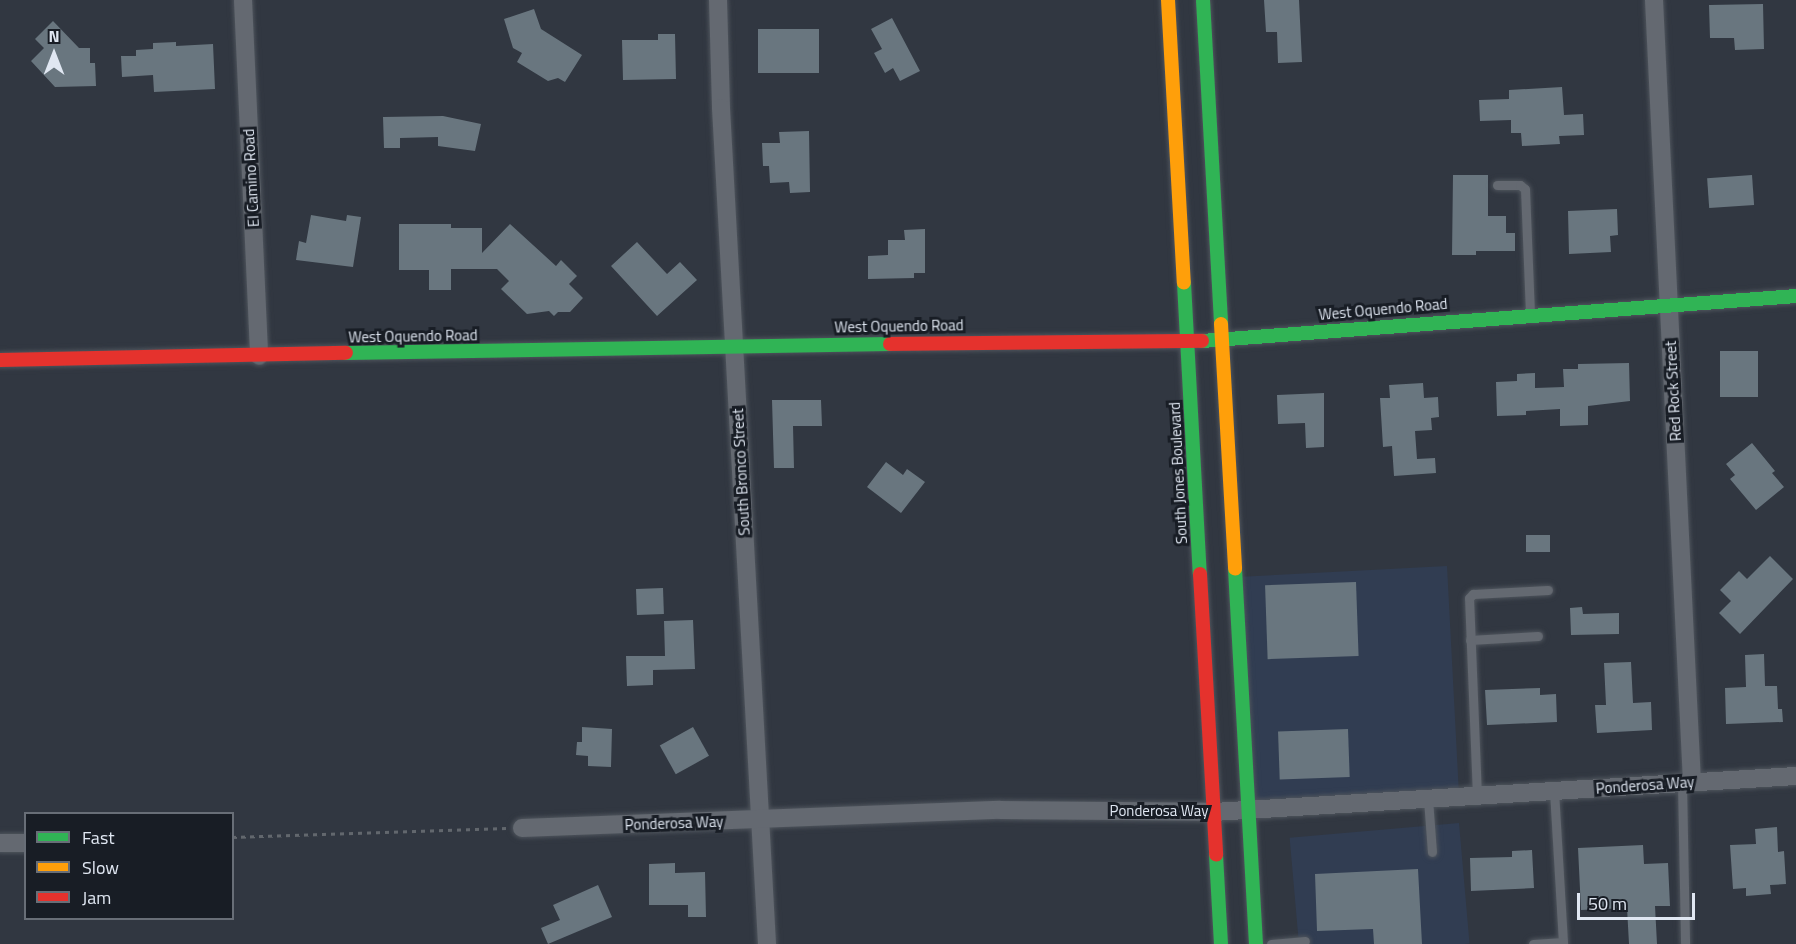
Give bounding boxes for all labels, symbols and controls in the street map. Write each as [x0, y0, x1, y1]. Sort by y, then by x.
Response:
north arrow [24, 24, 84, 84]
text: N [48, 24, 60, 48]
street label: El Camino Road [239, 128, 263, 228]
street label: West Oquendo Road [1318, 294, 1448, 324]
street label: West Oquendo Road [834, 316, 964, 336]
street label: West Oquendo Road [348, 326, 478, 346]
street label: Red Rock Street [1661, 340, 1685, 442]
street label: South Jones Boulevard [1165, 401, 1191, 545]
street label: South Bronco Street [729, 408, 753, 536]
street label: Ponderosa Way [1595, 773, 1695, 797]
street label: Ponderosa Way [1110, 802, 1208, 820]
legend [24, 812, 234, 920]
street label: Ponderosa Way [624, 812, 724, 834]
text: Fast [82, 824, 115, 851]
text: Slow [82, 854, 119, 881]
scale bar [1580, 881, 1698, 919]
text: Jam [82, 884, 111, 911]
text: 50 m [1588, 890, 1627, 917]

